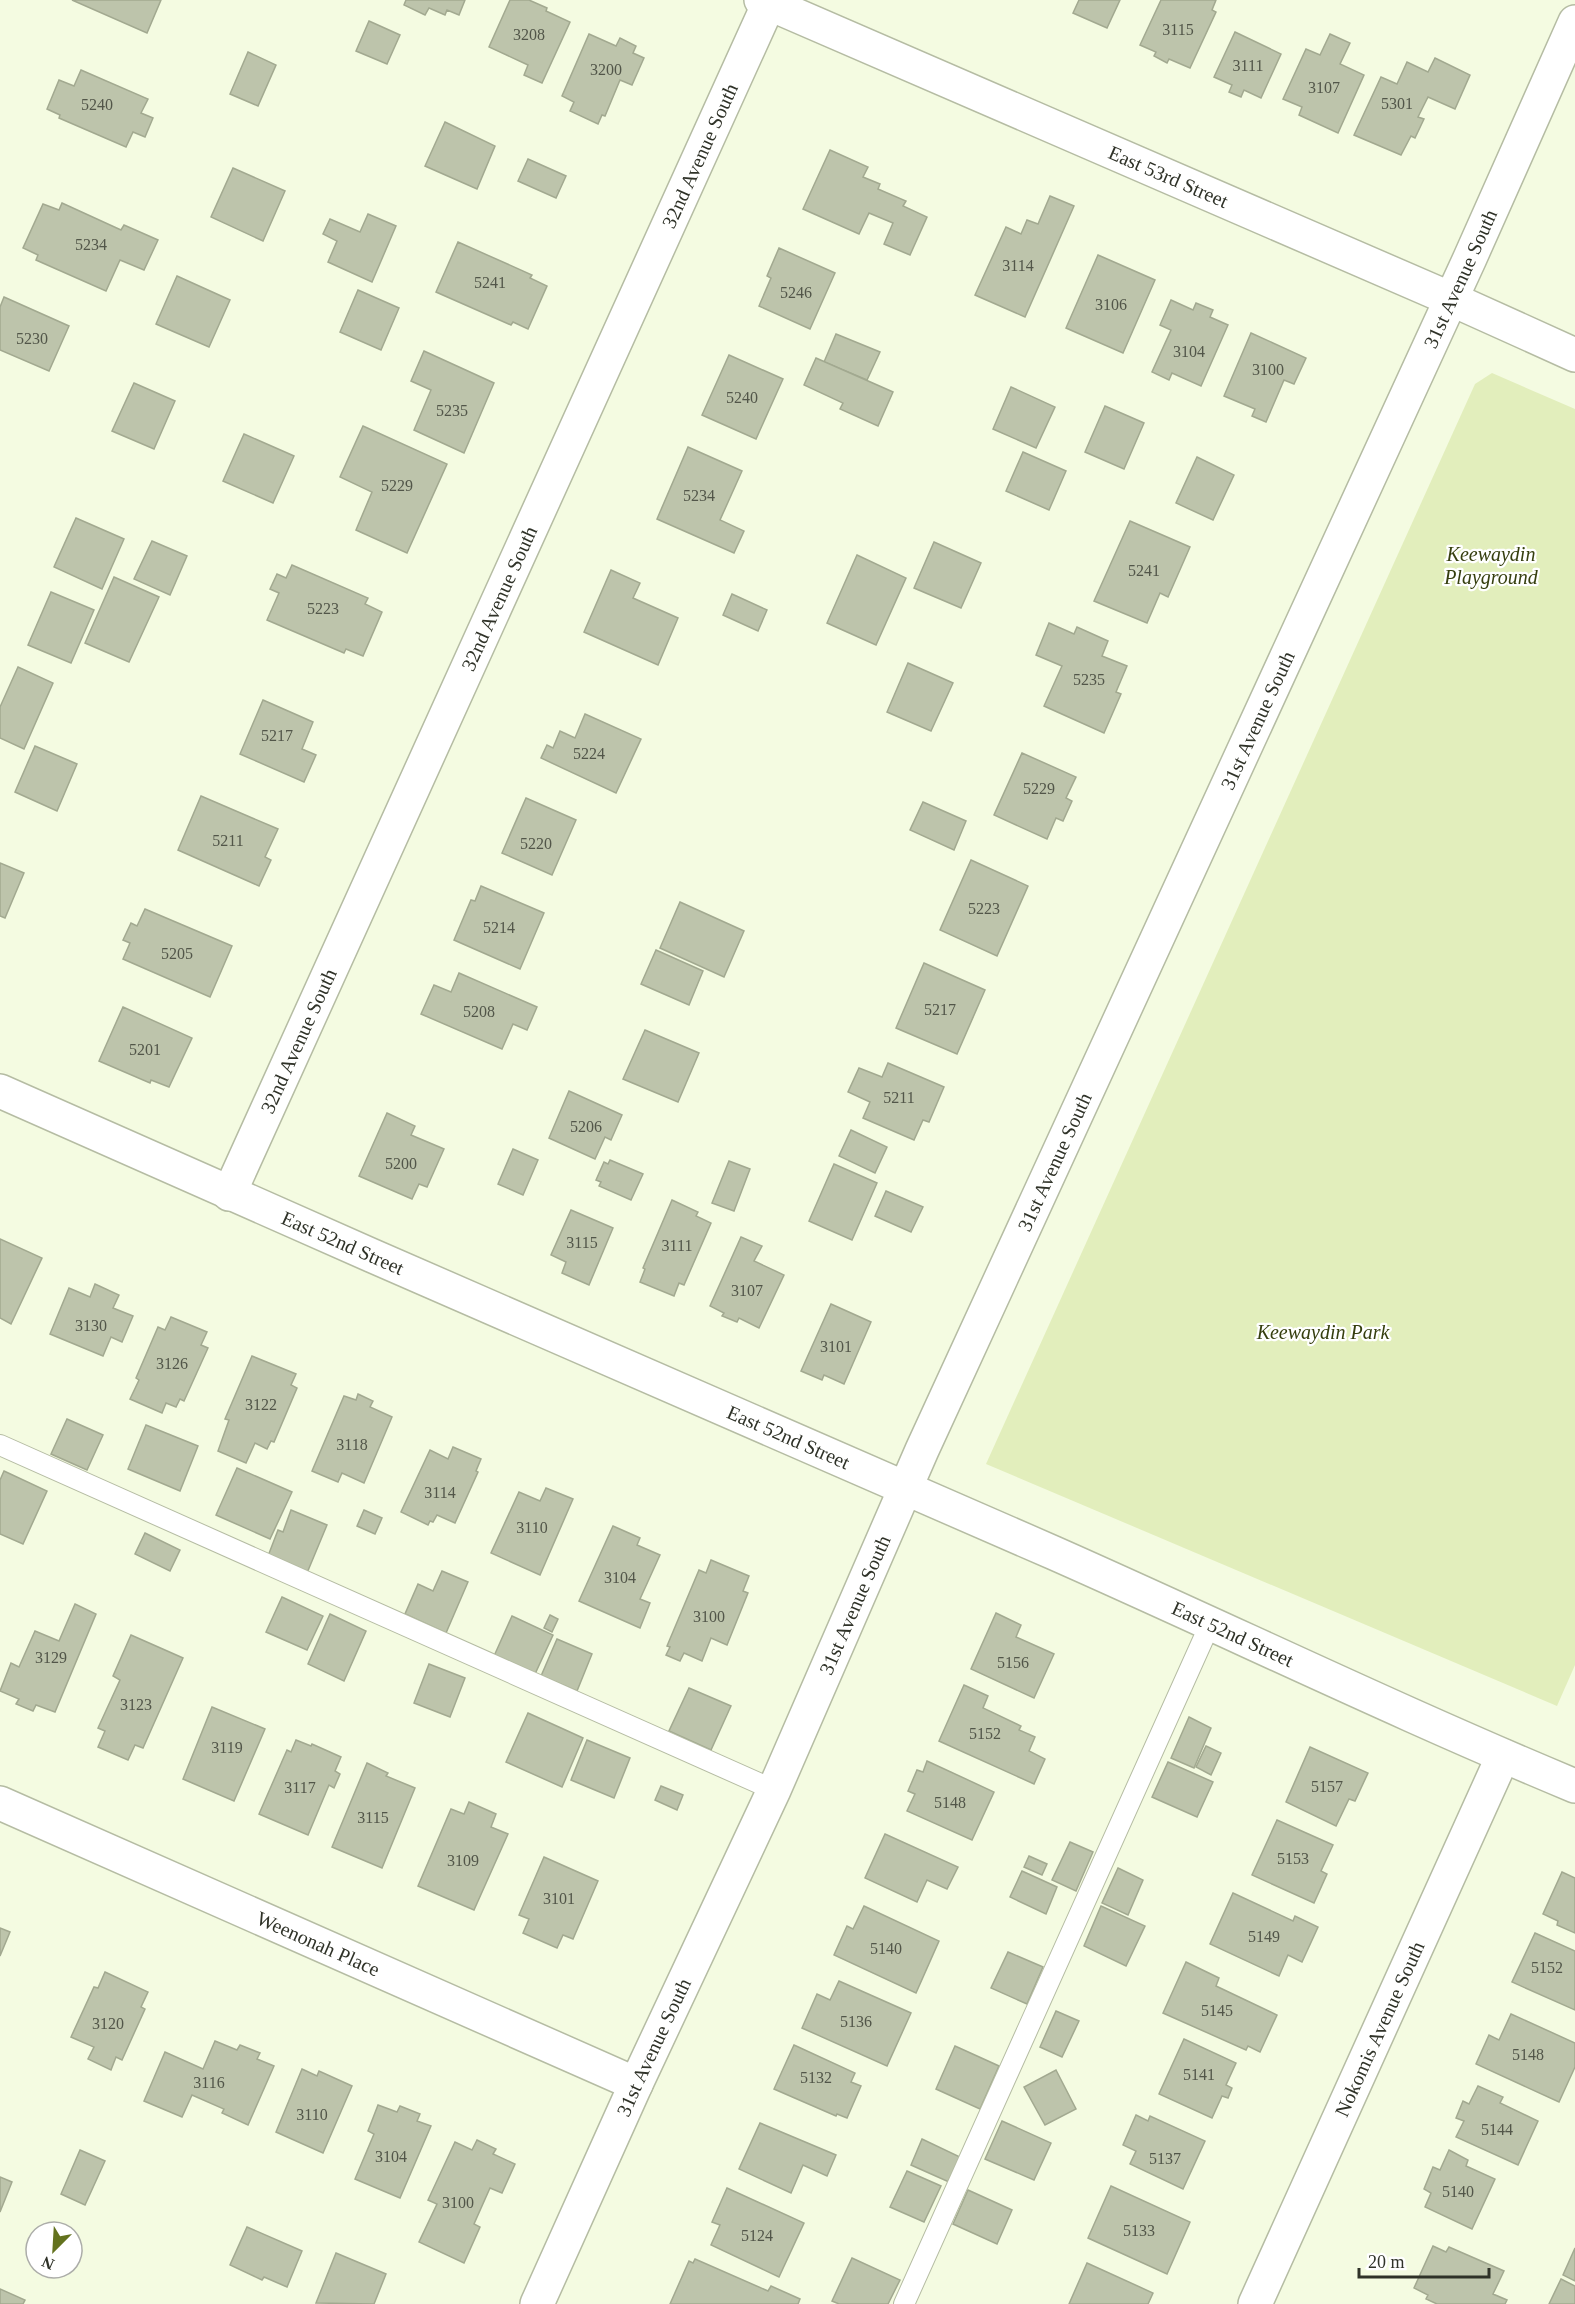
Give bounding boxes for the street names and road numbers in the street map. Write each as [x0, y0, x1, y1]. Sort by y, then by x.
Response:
street label: 32nd Avenue South [657, 80, 742, 231]
street label: East 53rd Street [1105, 141, 1232, 212]
street label: 31st Avenue South [1419, 206, 1501, 351]
street label: 32nd Avenue South [457, 523, 541, 674]
street label: 31st Avenue South [1216, 648, 1299, 793]
street label: 32nd Avenue South [256, 965, 341, 1117]
street label: 31st Avenue South [1013, 1089, 1096, 1234]
street label: East 52nd Street [278, 1206, 408, 1279]
street label: East 52nd Street [724, 1401, 853, 1474]
street label: 31st Avenue South [815, 1532, 895, 1678]
street label: East 52nd Street [1169, 1597, 1297, 1671]
street label: Weenonah Place [253, 1907, 383, 1980]
street label: Nokomis Avenue South [1330, 1938, 1429, 2120]
street label: 31st Avenue South [612, 1975, 695, 2120]

